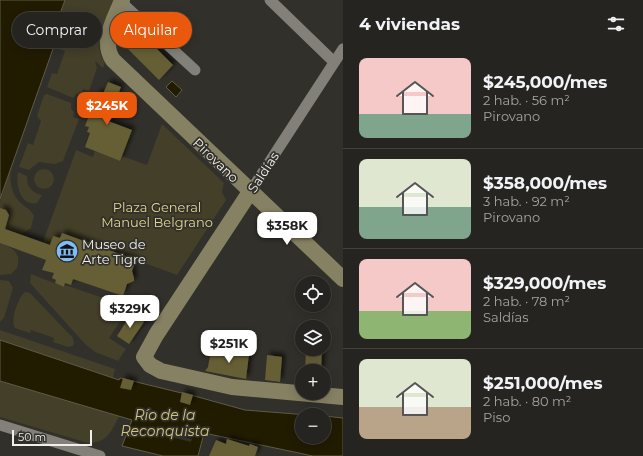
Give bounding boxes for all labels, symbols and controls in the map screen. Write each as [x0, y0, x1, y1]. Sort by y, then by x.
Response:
chip: Comprar [12, 12, 102, 48]
chip: Alquilar [110, 12, 192, 48]
icon: filters [605, 13, 627, 35]
text: 4 viviendas [359, 14, 460, 34]
text: $245,000/mes [483, 72, 607, 92]
icon: home [391, 74, 439, 122]
pin: $245K [79, 92, 135, 126]
text: 2 hab. · 56 m² [483, 92, 570, 108]
text: $245K [86, 97, 128, 113]
text: Pirovano [483, 108, 540, 124]
street label: Pirovano [190, 134, 242, 186]
street label: Saldías [244, 149, 282, 195]
text: $358,000/mes [483, 173, 607, 193]
icon: home [391, 175, 439, 223]
text: 3 hab. · 92 m² [483, 193, 570, 209]
park label: Plaza General Manuel Belgrano [101, 199, 213, 230]
text: Pirovano [483, 209, 540, 225]
pin: $358K [259, 212, 315, 246]
text: $358K [266, 217, 308, 233]
place label: Museo de Arte Tigre [82, 236, 146, 267]
museum icon: Museo de Arte Tigre [54, 238, 80, 264]
text: $329,000/mes [483, 273, 606, 293]
icon: home [391, 275, 439, 323]
map controls [295, 276, 331, 444]
button: locate [295, 276, 331, 312]
text: 2 hab. · 78 m² [483, 293, 570, 309]
pin: $329K [102, 295, 158, 329]
text: $329K [109, 300, 151, 316]
text: Saldías [483, 309, 529, 325]
button: layers [295, 320, 331, 356]
pin: $251K [201, 330, 257, 364]
text: $251K [210, 335, 248, 351]
button: + [295, 364, 331, 400]
text: $251,000/mes [483, 373, 602, 393]
icon: home [391, 375, 439, 423]
text: 2 hab. · 80 m² [483, 393, 571, 409]
water label: Río de la Reconquista [120, 406, 210, 440]
button: − [295, 408, 331, 444]
text: Piso [483, 409, 510, 425]
scale bar [12, 428, 92, 447]
text: 50 m [18, 430, 46, 444]

